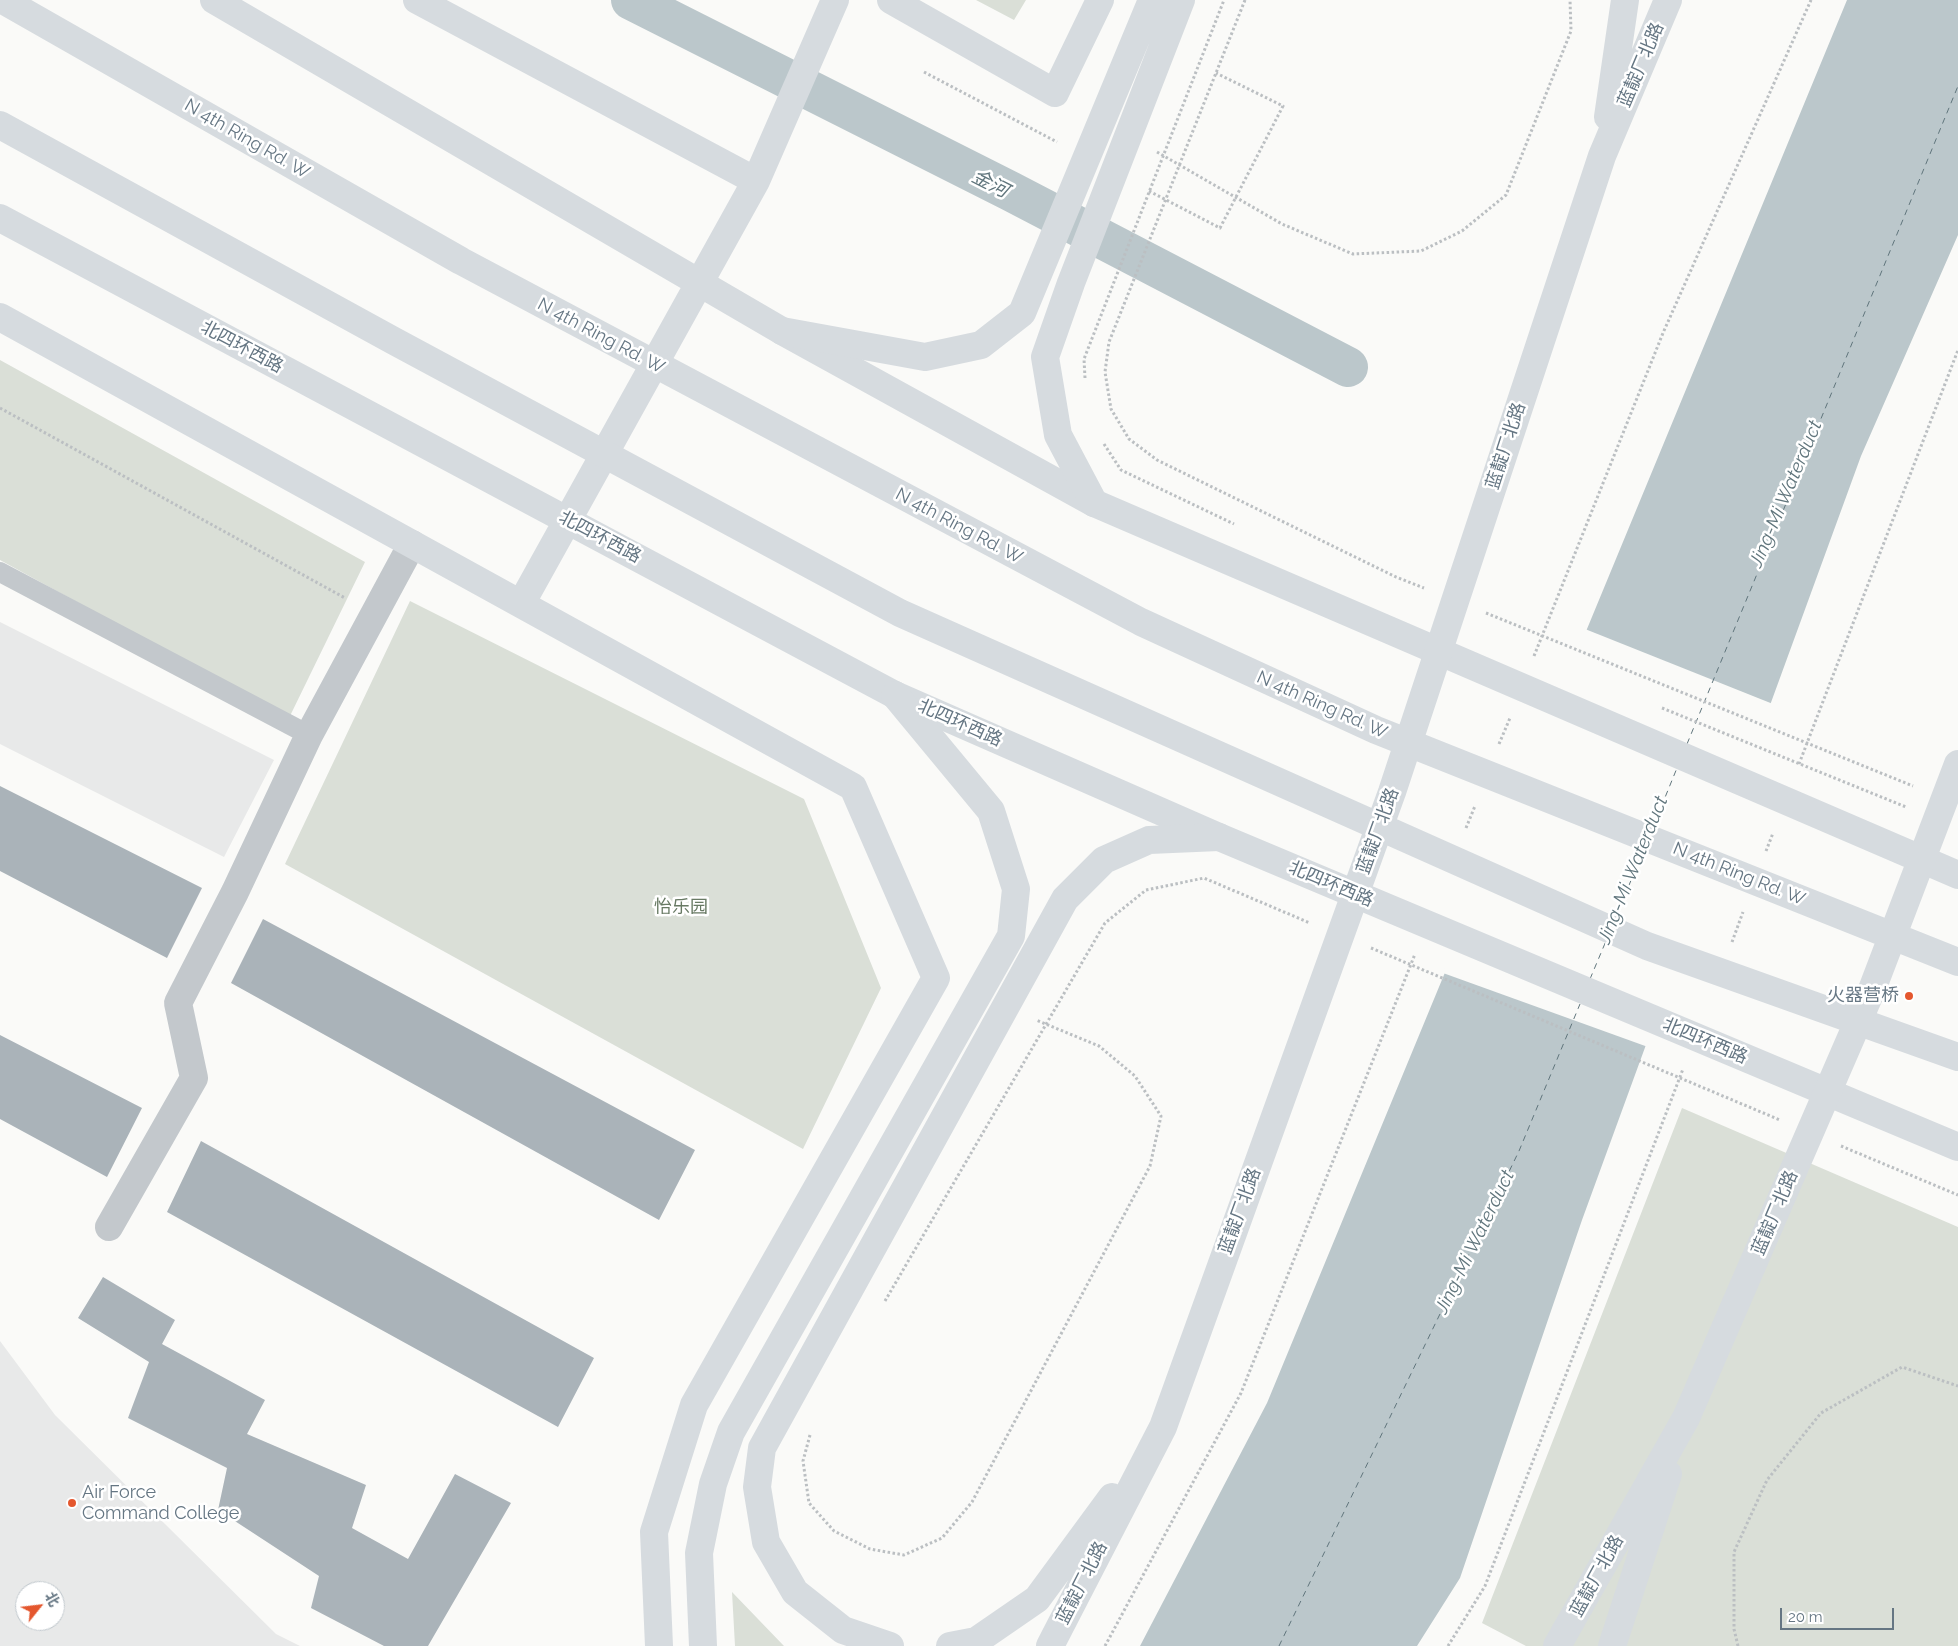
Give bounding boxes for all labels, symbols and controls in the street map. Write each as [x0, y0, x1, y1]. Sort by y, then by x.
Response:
street label: 蓝靛厂北路 [1613, 19, 1669, 111]
street label: N 4th Ring Rd. W [181, 94, 313, 184]
water label: 金河 [968, 165, 1012, 203]
street label: N 4th Ring Rd. W [534, 293, 668, 379]
street label: 北四环西路 [197, 316, 287, 378]
street label: 蓝靛厂北路 [1482, 400, 1530, 492]
water label: Jing-Mi Waterduct [1745, 417, 1827, 571]
street label: N 4th Ring Rd. W [892, 483, 1026, 569]
street label: 北四环西路 [555, 506, 645, 568]
street label: N 4th Ring Rd. W [1253, 667, 1391, 743]
street label: 北四环西路 [914, 695, 1006, 751]
street label: 蓝靛厂北路 [1352, 785, 1404, 877]
water label: Jing-Mi Waterduct [1593, 793, 1673, 947]
street label: N 4th Ring Rd. W [1670, 838, 1808, 910]
street label: 北四环西路 [1285, 856, 1377, 912]
park label: 怡乐园 [654, 897, 708, 919]
place label: 火器营桥 [1827, 985, 1899, 1007]
marker: 火器营桥 [1903, 990, 1915, 1002]
street label: 北四环西路 [1659, 1013, 1751, 1069]
street label: 蓝靛厂北路 [1214, 1165, 1266, 1257]
water label: Jing-Mi Waterduct [1430, 1166, 1520, 1318]
street label: 蓝靛厂北路 [1747, 1167, 1803, 1259]
place label: Air Force Command College [82, 1482, 239, 1525]
marker: Air Force Command College [66, 1497, 78, 1509]
street label: 蓝靛厂北路 [1566, 1531, 1628, 1621]
street label: 蓝靛厂北路 [1052, 1538, 1112, 1628]
north arrow [15, 1581, 65, 1631]
text: 北 [42, 1589, 63, 1609]
scale bar [1783, 1598, 1897, 1630]
text: 20 m [1788, 1608, 1823, 1626]

